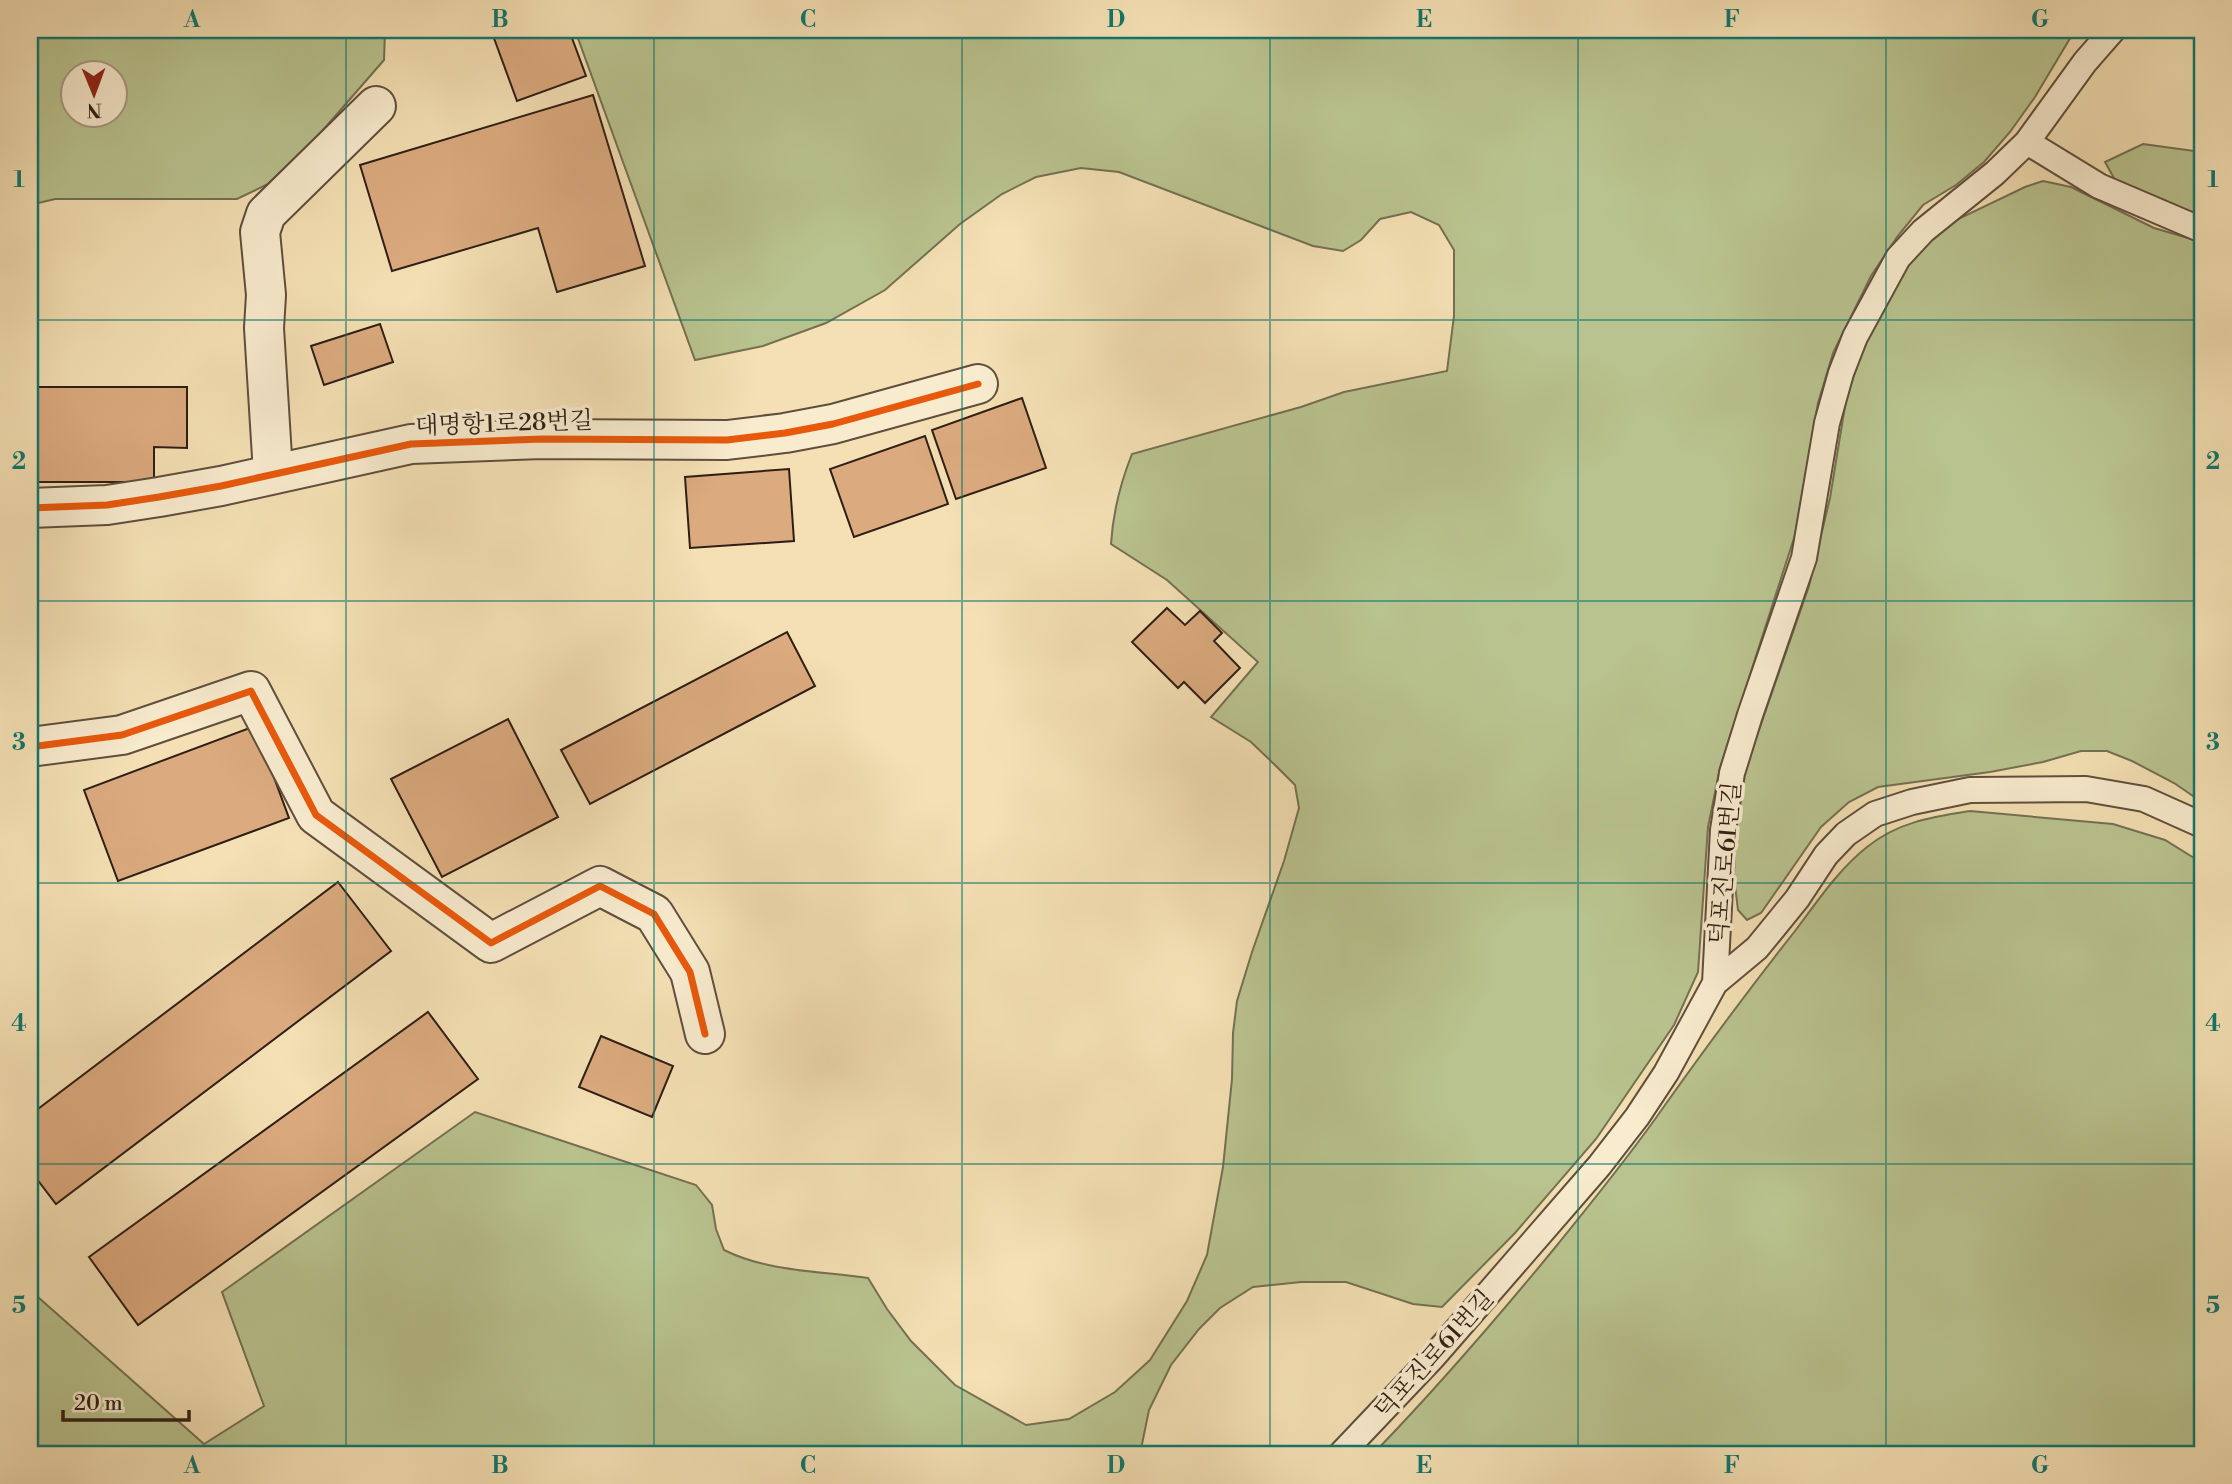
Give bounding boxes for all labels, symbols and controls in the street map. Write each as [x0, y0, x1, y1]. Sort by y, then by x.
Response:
text: A [183, 6, 201, 34]
text: B [491, 6, 509, 34]
text: C [800, 6, 816, 34]
text: D [1107, 6, 1125, 34]
text: E [1416, 6, 1432, 34]
text: F [1724, 6, 1740, 34]
text: G [2031, 6, 2049, 34]
north arrow [60, 60, 130, 130]
text: N [87, 98, 102, 122]
text: 1 [13, 166, 25, 194]
text: 1 [2207, 166, 2219, 194]
street label: 대명항1로28번길 [415, 406, 593, 442]
text: 2 [12, 448, 26, 476]
text: 2 [2206, 448, 2220, 476]
text: 3 [12, 729, 26, 757]
text: 3 [2206, 729, 2220, 757]
street label: 덕포진로61번길 [1704, 780, 1748, 946]
text: 4 [11, 1010, 27, 1038]
text: 4 [2205, 1010, 2221, 1038]
street label: 덕포진로61번길 [1369, 1284, 1501, 1425]
text: 5 [12, 1292, 26, 1320]
text: 5 [2206, 1292, 2220, 1320]
scale bar [63, 1379, 189, 1423]
text: 20 m [74, 1391, 123, 1417]
text: A [183, 1452, 201, 1480]
text: B [491, 1452, 509, 1480]
text: C [800, 1452, 816, 1480]
text: D [1107, 1452, 1125, 1480]
text: E [1416, 1452, 1432, 1480]
text: F [1724, 1452, 1740, 1480]
text: G [2031, 1452, 2049, 1480]

